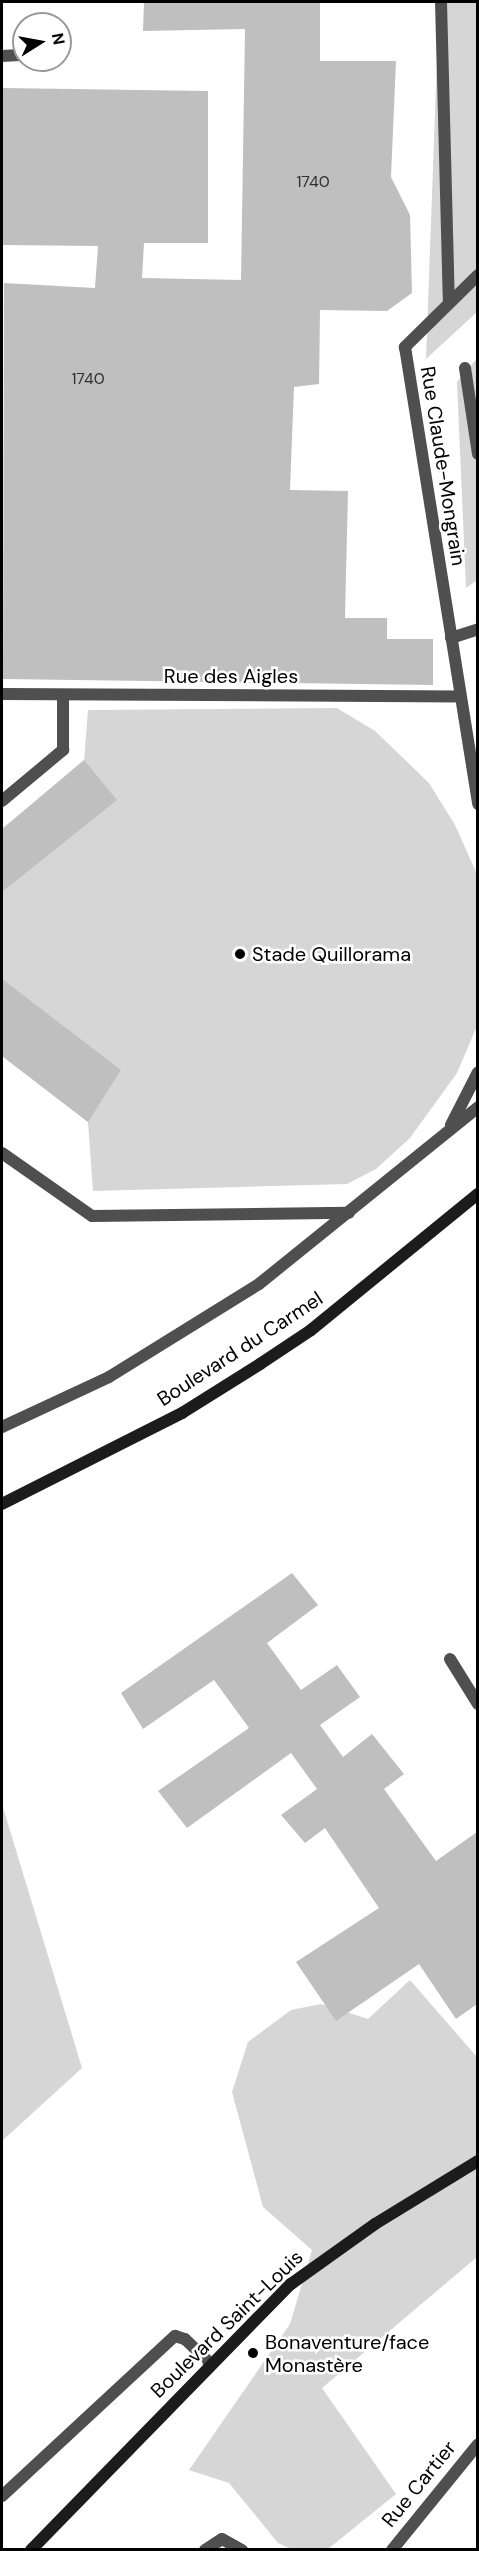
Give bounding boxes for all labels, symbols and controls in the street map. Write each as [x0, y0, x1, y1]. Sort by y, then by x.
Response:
north arrow [12, 12, 72, 72]
text: N [47, 31, 70, 47]
house number: 1740 [296, 172, 330, 192]
street label: Rue Claude-Mongrain [415, 364, 471, 568]
house number: 1740 [71, 369, 105, 389]
street label: Rue des Aigles [164, 664, 298, 688]
place label: Stade Quillorama [252, 942, 411, 966]
marker: Stade Quillorama [233, 947, 247, 961]
street label: Boulevard du Carmel [153, 1287, 327, 1411]
street label: Boulevard Saint-Louis [146, 2245, 308, 2403]
place label: Bonaventure/face Monastère [265, 2330, 429, 2377]
marker: Bonaventure/face Monastère [246, 2346, 260, 2360]
street label: Rue Cartier [377, 2436, 461, 2532]

